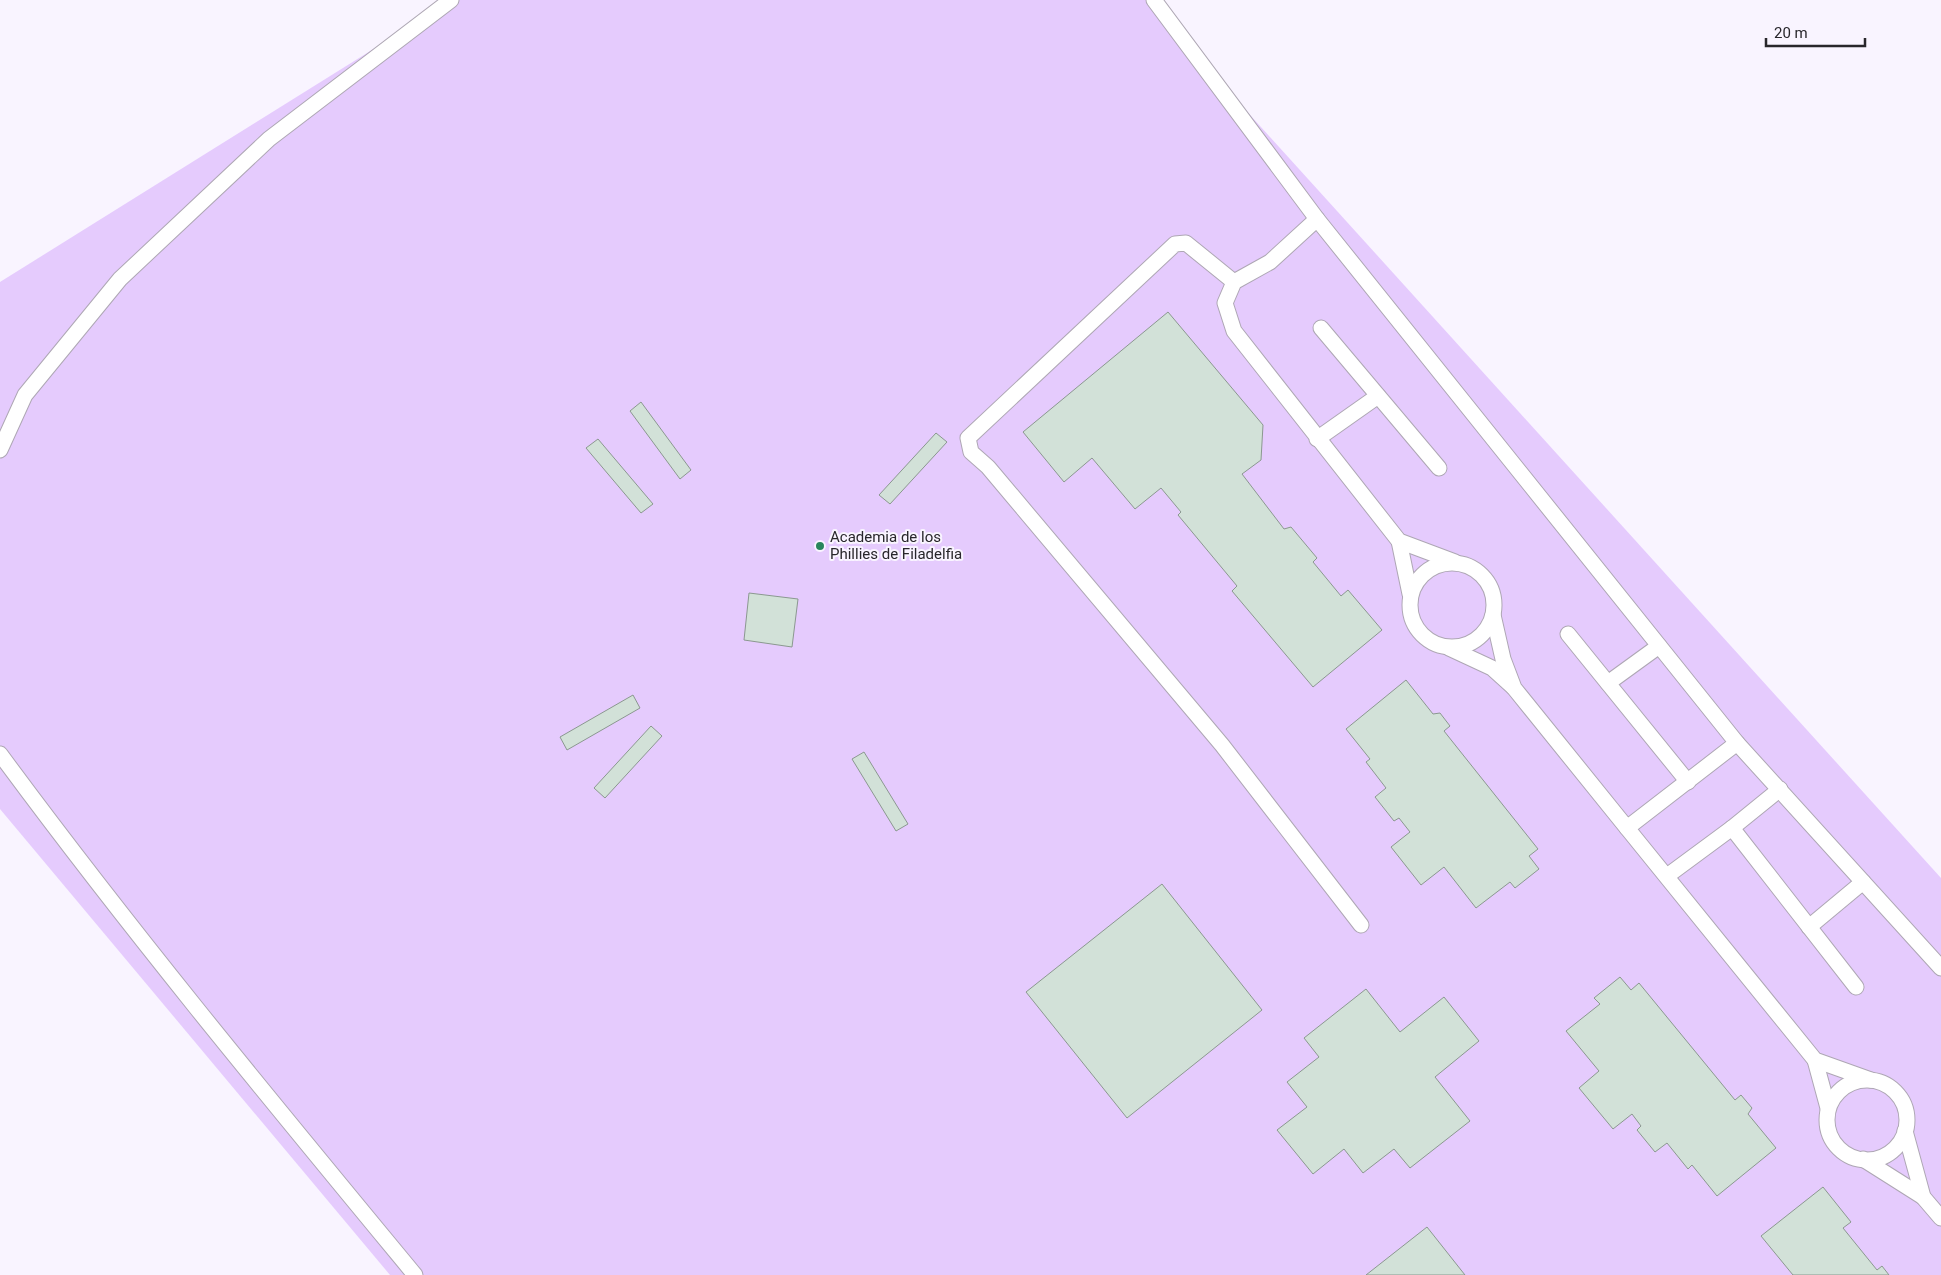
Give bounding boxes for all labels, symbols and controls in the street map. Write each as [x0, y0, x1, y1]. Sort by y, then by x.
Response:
scale bar [1766, 15, 1865, 47]
text: 20 m [1774, 24, 1808, 42]
place label: Academia de los Phillies de Filadelfia [830, 528, 962, 563]
marker: Academia de los Phillies de Filadelfia [814, 540, 826, 552]

